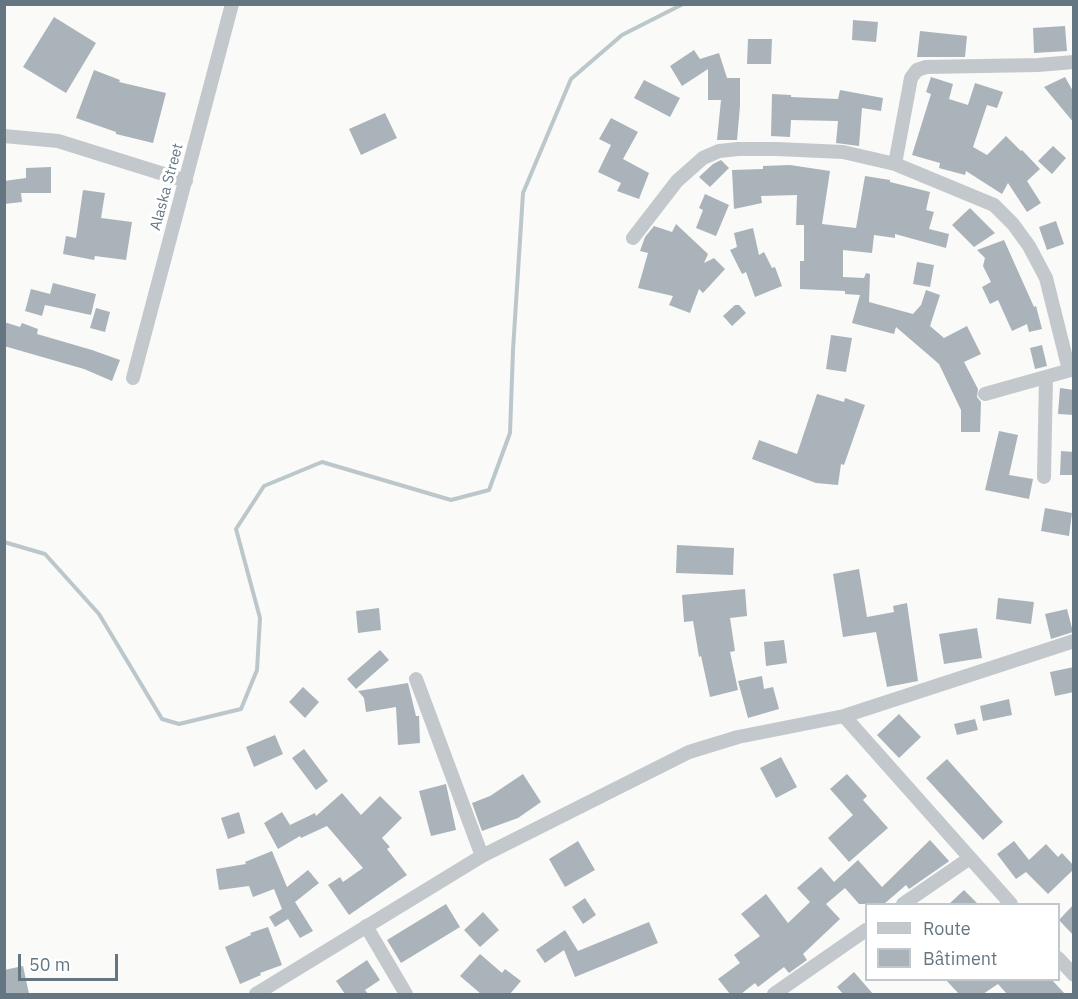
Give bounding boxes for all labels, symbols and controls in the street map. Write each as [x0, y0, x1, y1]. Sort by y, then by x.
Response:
street label: Alaska Street [147, 141, 187, 233]
legend [865, 903, 1060, 981]
text: Route [923, 917, 971, 940]
scale bar [21, 942, 122, 980]
text: Bâtiment [923, 947, 997, 970]
text: 50 m [29, 953, 71, 976]

